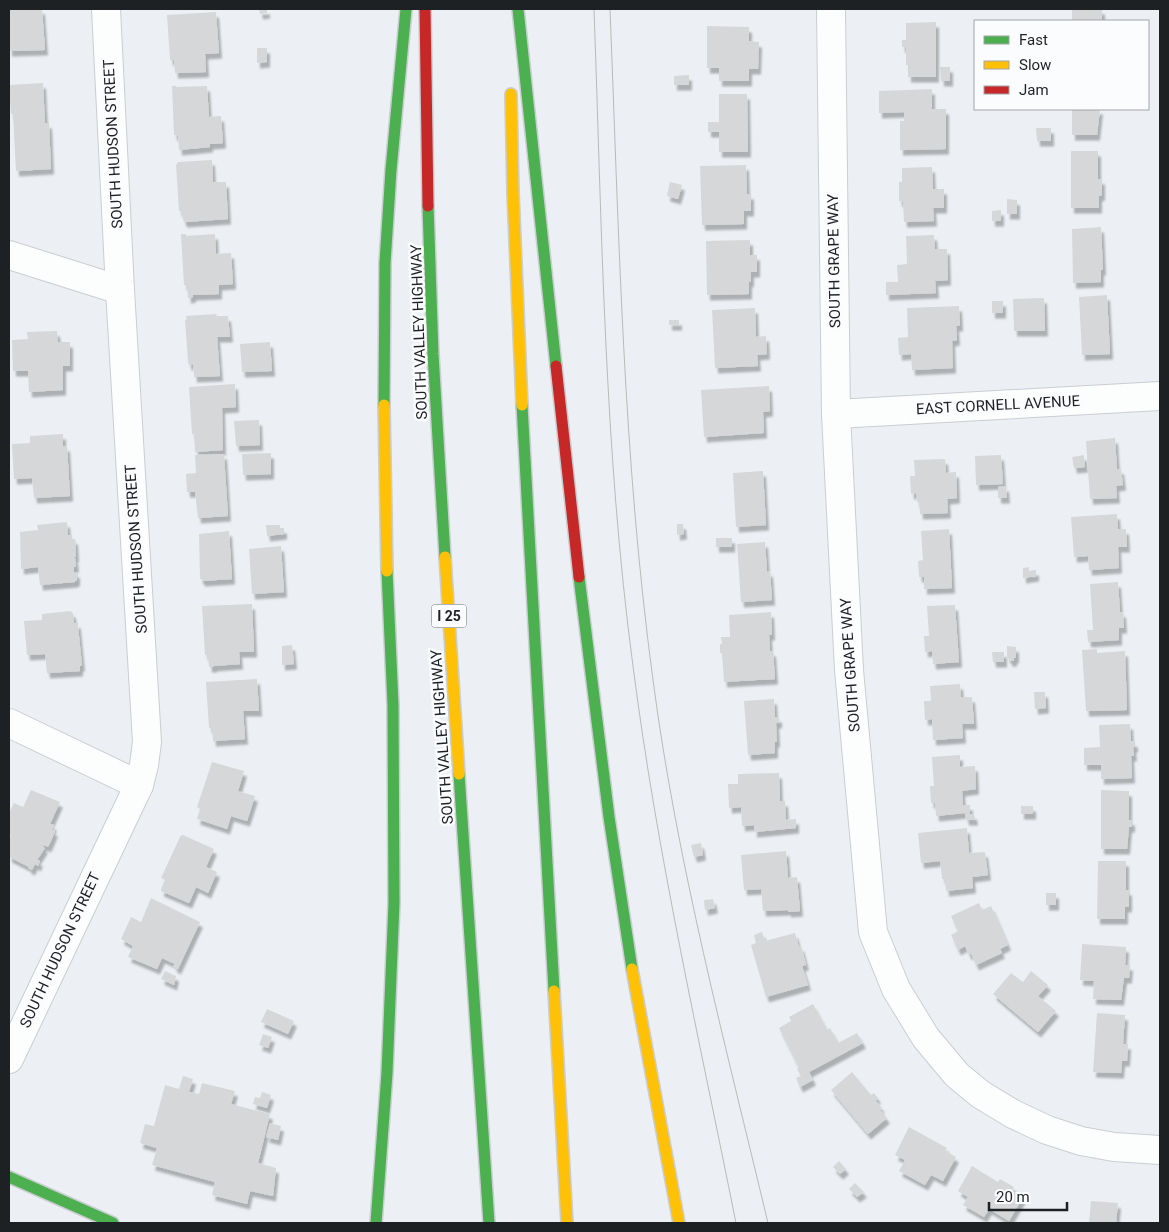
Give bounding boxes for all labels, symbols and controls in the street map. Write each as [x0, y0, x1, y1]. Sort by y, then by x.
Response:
legend [974, 20, 1149, 110]
text: Fast [1019, 31, 1048, 49]
text: Slow [1019, 56, 1051, 74]
street label: SOUTH HUDSON STREET [100, 59, 126, 229]
text: Jam [1019, 81, 1049, 99]
street label: SOUTH GRAPE WAY [824, 194, 844, 328]
street label: SOUTH VALLEY HIGHWAY [407, 244, 431, 420]
street label: EAST CORNELL AVENUE [916, 392, 1081, 418]
street label: SOUTH HUDSON STREET [121, 464, 151, 634]
street label: SOUTH GRAPE WAY [836, 597, 864, 733]
road number: I 25 [432, 604, 466, 628]
street label: SOUTH VALLEY HIGHWAY [427, 649, 457, 825]
street label: SOUTH HUDSON STREET [16, 869, 104, 1031]
scale bar [989, 1180, 1066, 1212]
text: 20 m [996, 1188, 1030, 1206]

